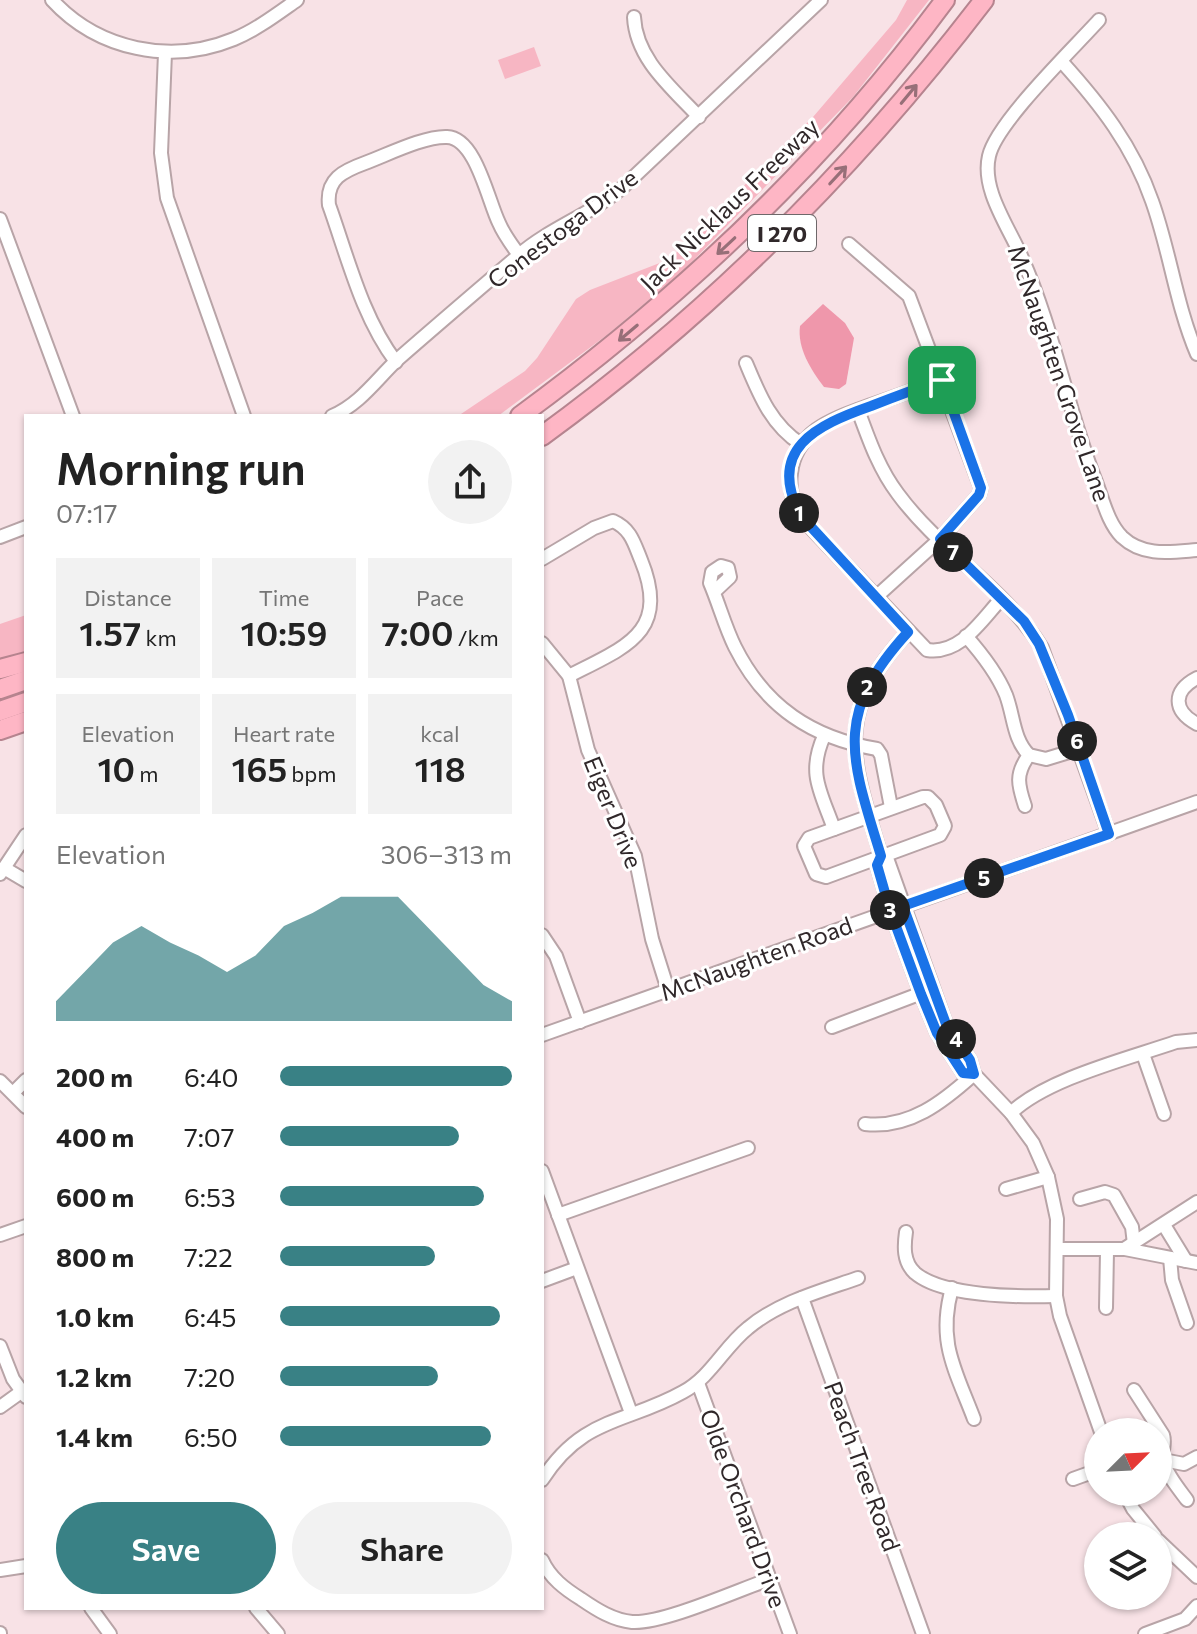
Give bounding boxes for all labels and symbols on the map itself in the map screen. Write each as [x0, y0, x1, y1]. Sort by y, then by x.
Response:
one-way arrow [900, 84, 918, 105]
street label: Jack Nicklaus Freeway [634, 111, 824, 297]
street label: Conestoga Drive [481, 162, 643, 294]
one-way arrow [828, 165, 847, 185]
road number: I 270 [748, 215, 816, 251]
one-way arrow [716, 237, 736, 256]
street label: McNaughten Grove Lane [1003, 241, 1117, 505]
one-way arrow [618, 324, 639, 342]
pin [908, 346, 976, 414]
pin: 1 [779, 493, 819, 533]
pin: 7 [933, 532, 973, 572]
pin: 2 [847, 667, 887, 707]
pin: 6 [1057, 721, 1097, 761]
street label: Eiger Drive [578, 752, 650, 872]
pin: 5 [964, 858, 1004, 898]
pin: 3 [870, 890, 910, 930]
street label: McNaughten Road [656, 910, 856, 1006]
pin: 4 [936, 1019, 976, 1059]
street label: Peach Tree Road [819, 1377, 907, 1555]
street label: Olde Orchard Drive [695, 1405, 793, 1611]
north arrow [1084, 1418, 1172, 1506]

